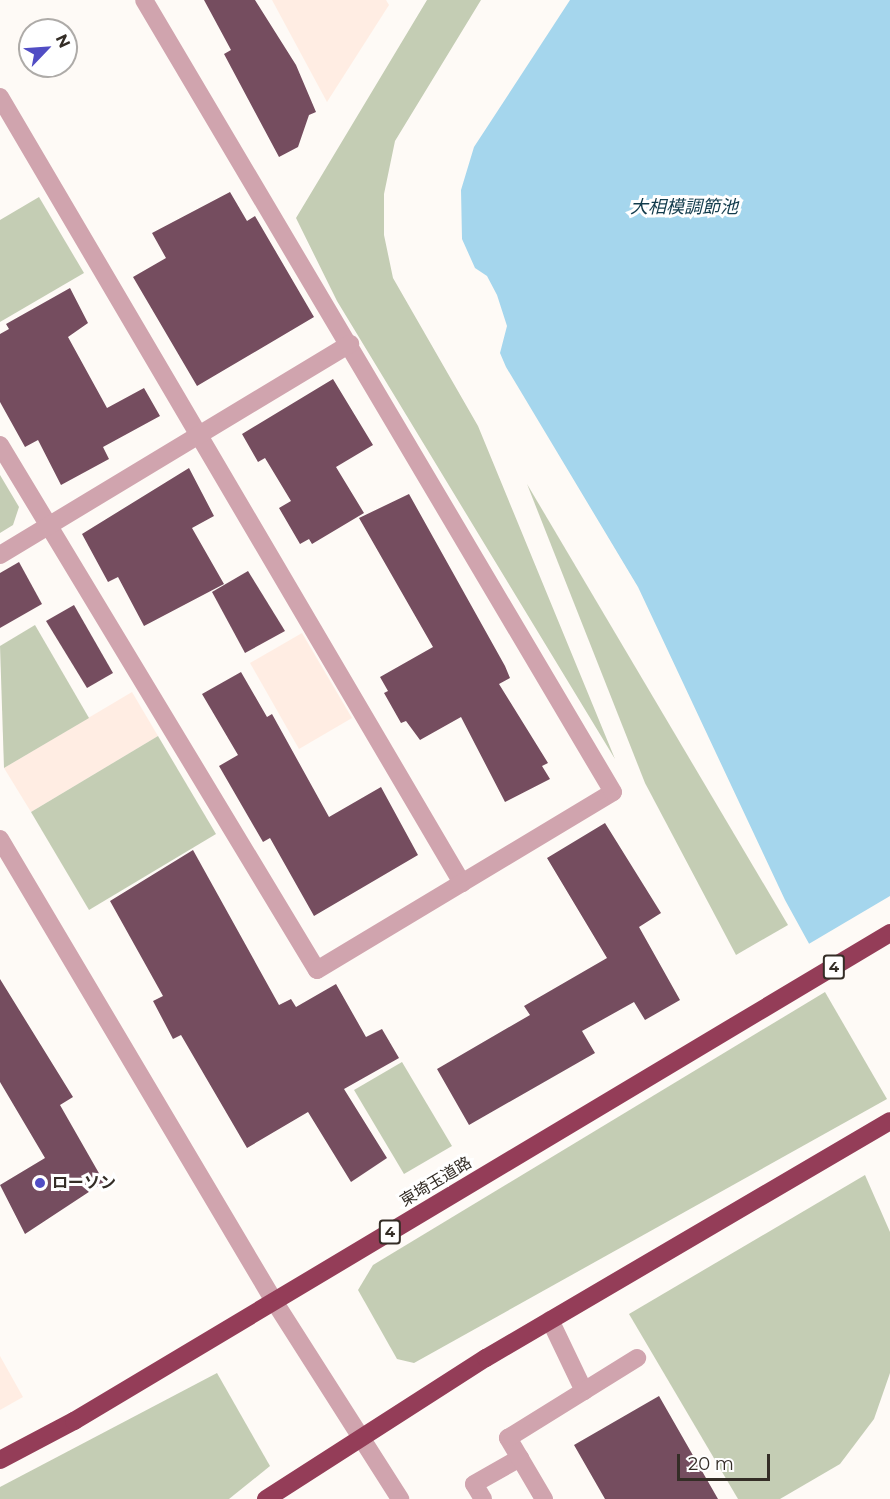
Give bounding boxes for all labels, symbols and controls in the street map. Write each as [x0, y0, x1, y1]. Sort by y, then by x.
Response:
north arrow [18, 18, 78, 78]
text: N [52, 31, 74, 51]
water label: 大相模調節池 [630, 196, 738, 218]
road number: 4 [822, 955, 846, 979]
street label: 東埼玉道路 [397, 1153, 475, 1211]
place label: ローソン [52, 1173, 116, 1193]
marker: ローソン [33, 1176, 47, 1190]
road number: 4 [378, 1220, 402, 1244]
scale bar [680, 1442, 773, 1480]
text: 20 m [688, 1453, 734, 1475]

